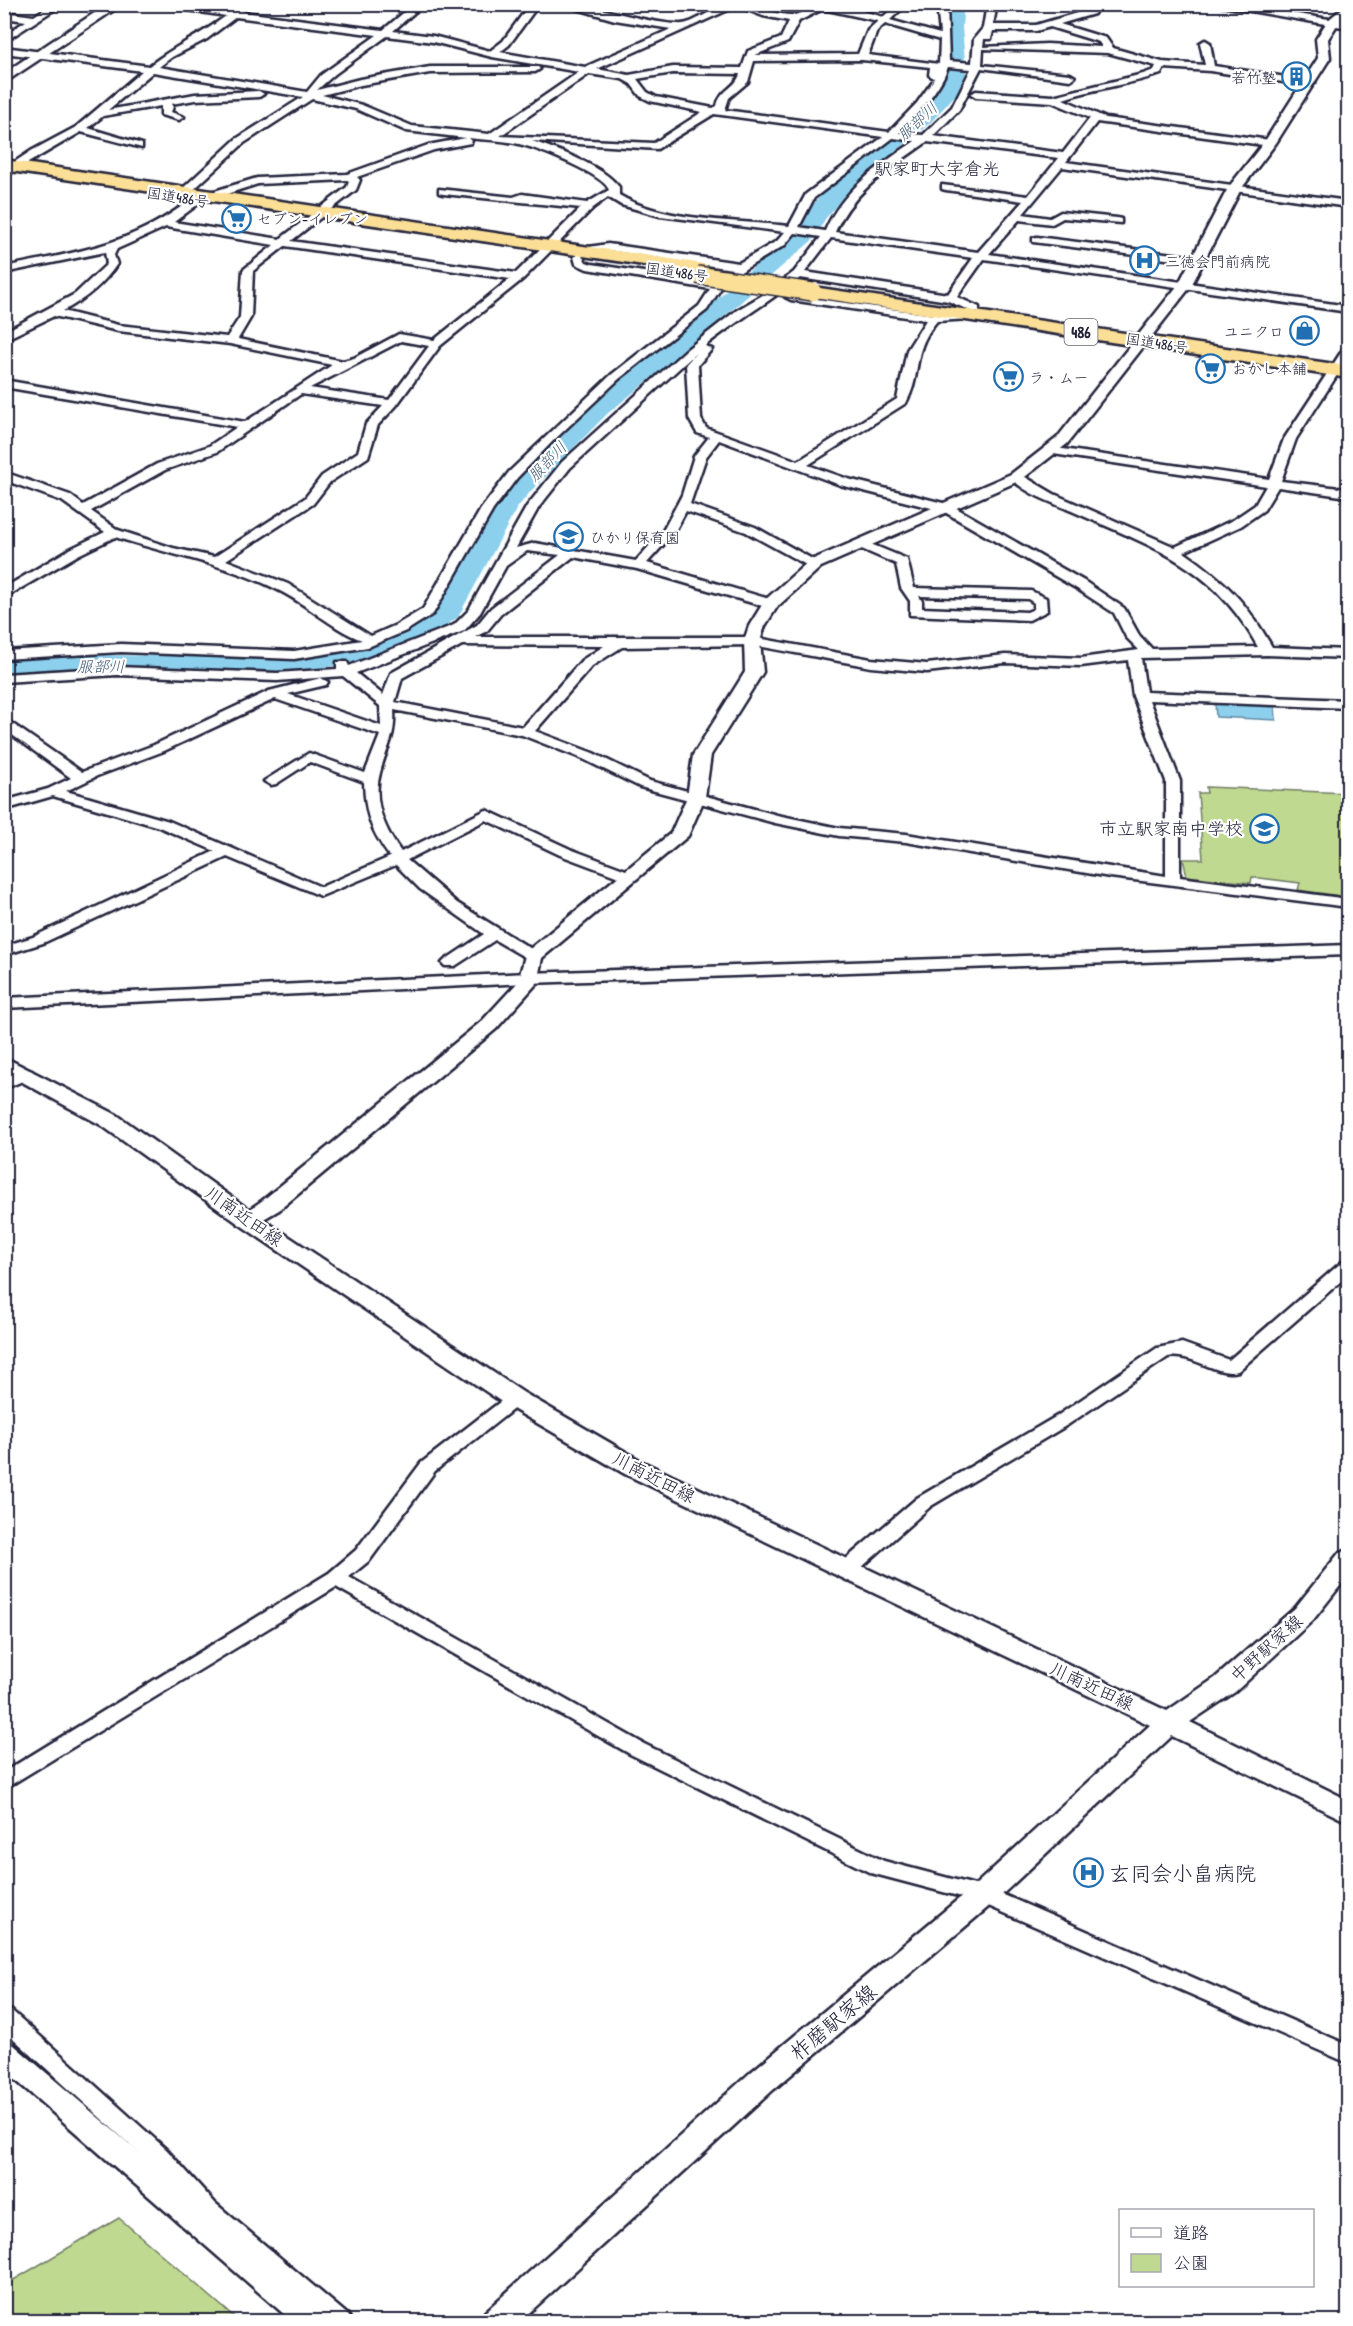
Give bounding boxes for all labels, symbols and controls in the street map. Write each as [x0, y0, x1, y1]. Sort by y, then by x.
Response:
building icon: 若竹塾 [1281, 61, 1313, 93]
place label: 若竹塾 [1231, 67, 1276, 88]
water label: 服部川 [892, 97, 942, 145]
district label: 駅家町大字倉光 [874, 156, 1000, 181]
street label: 国道486号 [145, 182, 211, 212]
supermarket icon: セブン-イレブン [220, 202, 252, 234]
place label: セブン-イレブン [257, 208, 368, 229]
hospital icon: 三徳会門前病院 [1128, 245, 1160, 277]
place label: 三徳会門前病院 [1165, 251, 1270, 272]
street label: 国道486号 [644, 257, 710, 287]
shop icon: ユニクロ [1289, 315, 1321, 347]
road number: 486 [1064, 319, 1098, 345]
place label: ユニクロ [1224, 321, 1284, 342]
street label: 国道486号 [1124, 328, 1190, 358]
supermarket icon: おかし本舗 [1195, 352, 1227, 384]
place label: おかし本舗 [1232, 358, 1307, 379]
supermarket icon: ラ・ムー [992, 361, 1024, 393]
place label: ラ・ムー [1029, 367, 1088, 388]
water label: 服部川 [522, 436, 572, 486]
school or university icon: ひかり保育園 [553, 521, 585, 553]
place label: ひかり保育園 [590, 527, 680, 548]
water label: 服部川 [77, 655, 125, 677]
school or university icon: 市立駅家南中学校 [1248, 812, 1280, 844]
place label: 市立駅家南中学校 [1099, 816, 1243, 841]
street label: 川南近田線 [200, 1180, 288, 1252]
street label: 川南近田線 [608, 1445, 700, 1509]
street label: 中野駅家線 [1224, 1609, 1308, 1687]
street label: 川南近田線 [1046, 1656, 1138, 1716]
hospital icon: 玄同会小畠病院 [1072, 1857, 1104, 1889]
place label: 玄同会小畠病院 [1109, 1859, 1256, 1888]
street label: 柞磨駅家線 [783, 1977, 883, 2067]
legend [1119, 2209, 1314, 2287]
text: 道路 [1173, 2220, 1209, 2245]
text: 公園 [1173, 2250, 1209, 2275]

